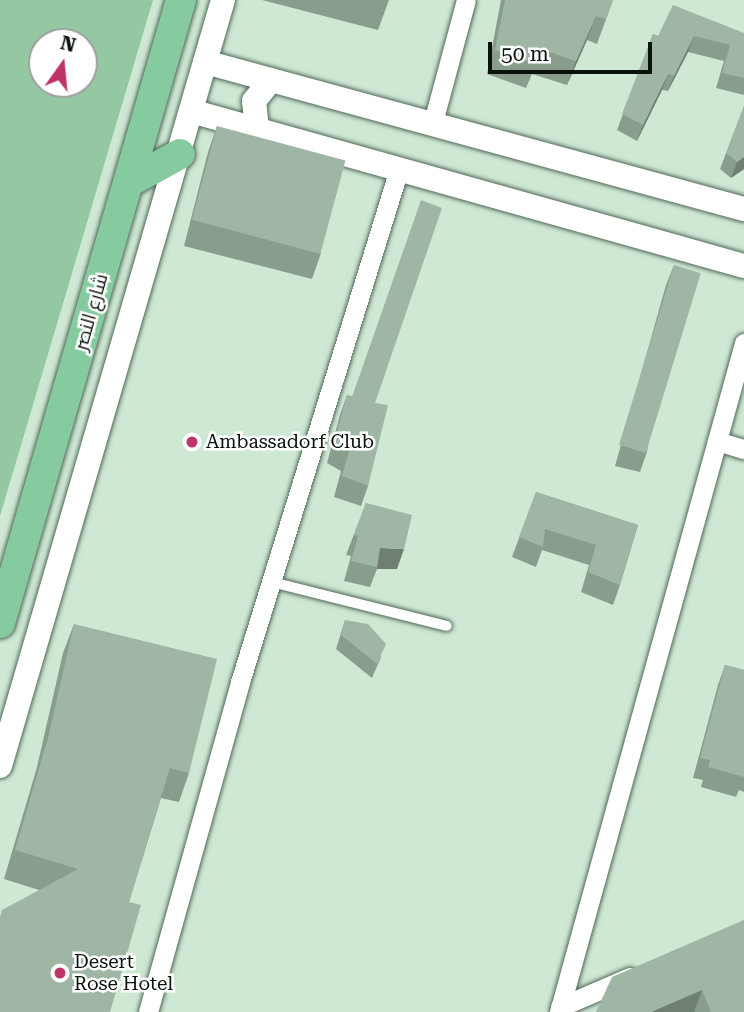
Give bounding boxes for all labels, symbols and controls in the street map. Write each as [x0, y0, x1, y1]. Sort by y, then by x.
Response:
north arrow [28, 28, 98, 98]
scale bar [492, 28, 656, 72]
text: N [58, 31, 78, 57]
text: 50 m [501, 42, 549, 66]
street label: شارع النصر [69, 271, 113, 353]
place label: Ambassadorf Club [206, 431, 374, 453]
marker: Ambassadorf Club [184, 434, 200, 450]
place label: Desert Rose Hotel [74, 951, 173, 995]
marker: Desert Rose Hotel [52, 965, 68, 981]

